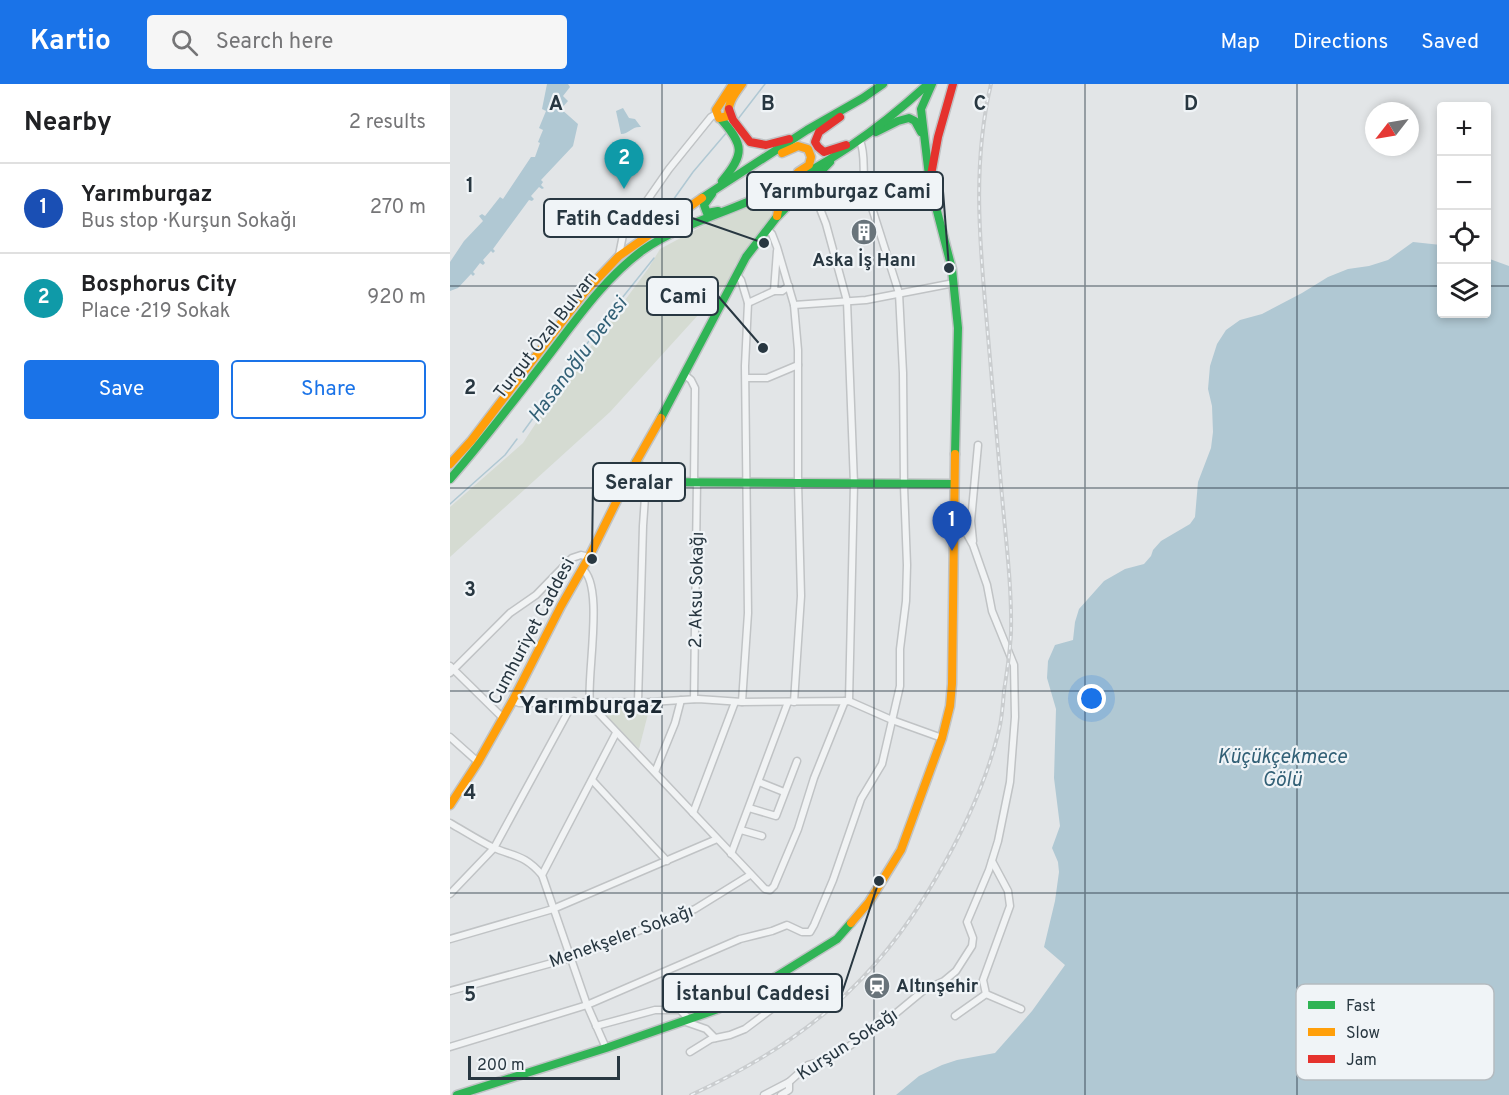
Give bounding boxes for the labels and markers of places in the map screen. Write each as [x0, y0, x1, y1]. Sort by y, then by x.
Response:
pin: 2 [604, 140, 644, 189]
callout: Yarımburgaz Cami [747, 172, 943, 210]
callout: Fatih Caddesi [544, 199, 692, 237]
building icon: Aska İş Hanı [849, 217, 879, 247]
place label: Aska İş Hanı [812, 248, 916, 273]
callout: Cami [647, 277, 718, 315]
callout: Seralar [593, 463, 685, 501]
pin: 1 [932, 502, 972, 551]
station icon: Altınşehir [862, 971, 892, 1001]
callout: İstanbul Caddesi [663, 974, 842, 1012]
place label: Altınşehir [896, 976, 979, 999]

